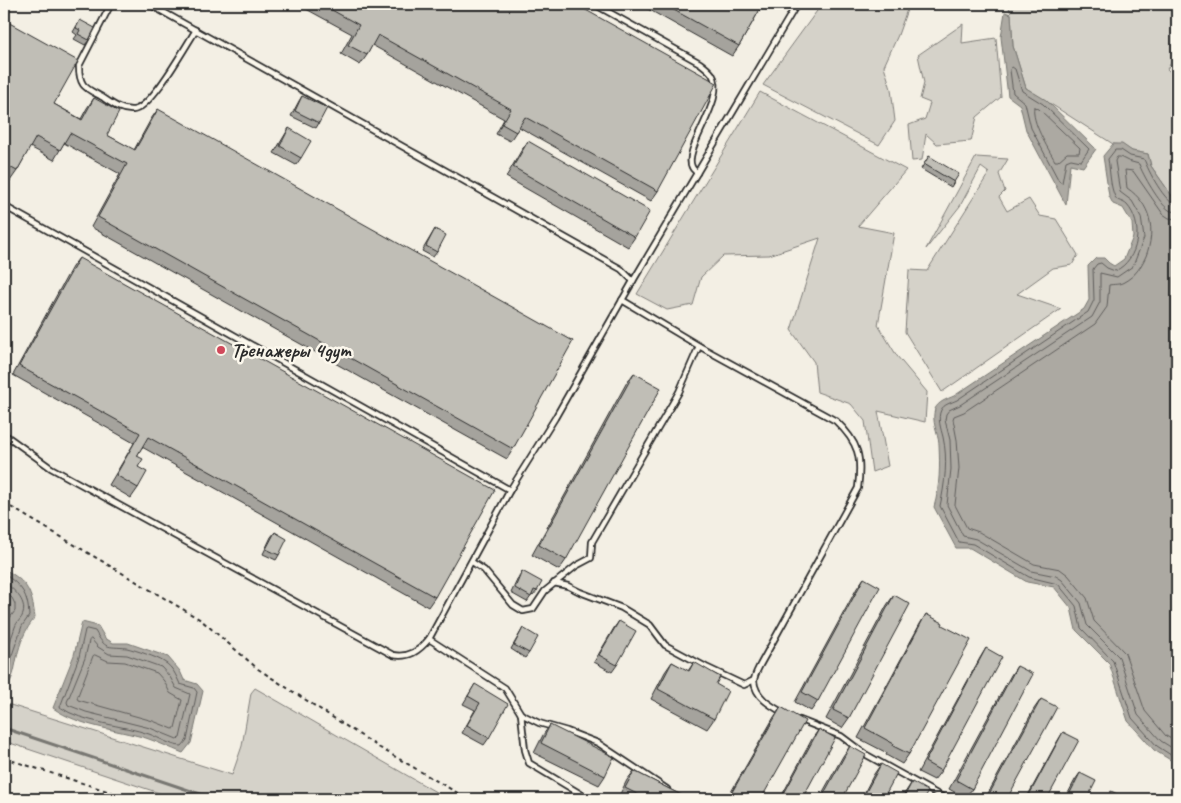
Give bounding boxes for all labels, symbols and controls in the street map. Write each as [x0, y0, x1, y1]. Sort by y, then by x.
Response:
place label: Тренажеры 4gym [231, 337, 352, 364]
marker: Тренажеры 4gym [215, 344, 227, 356]

